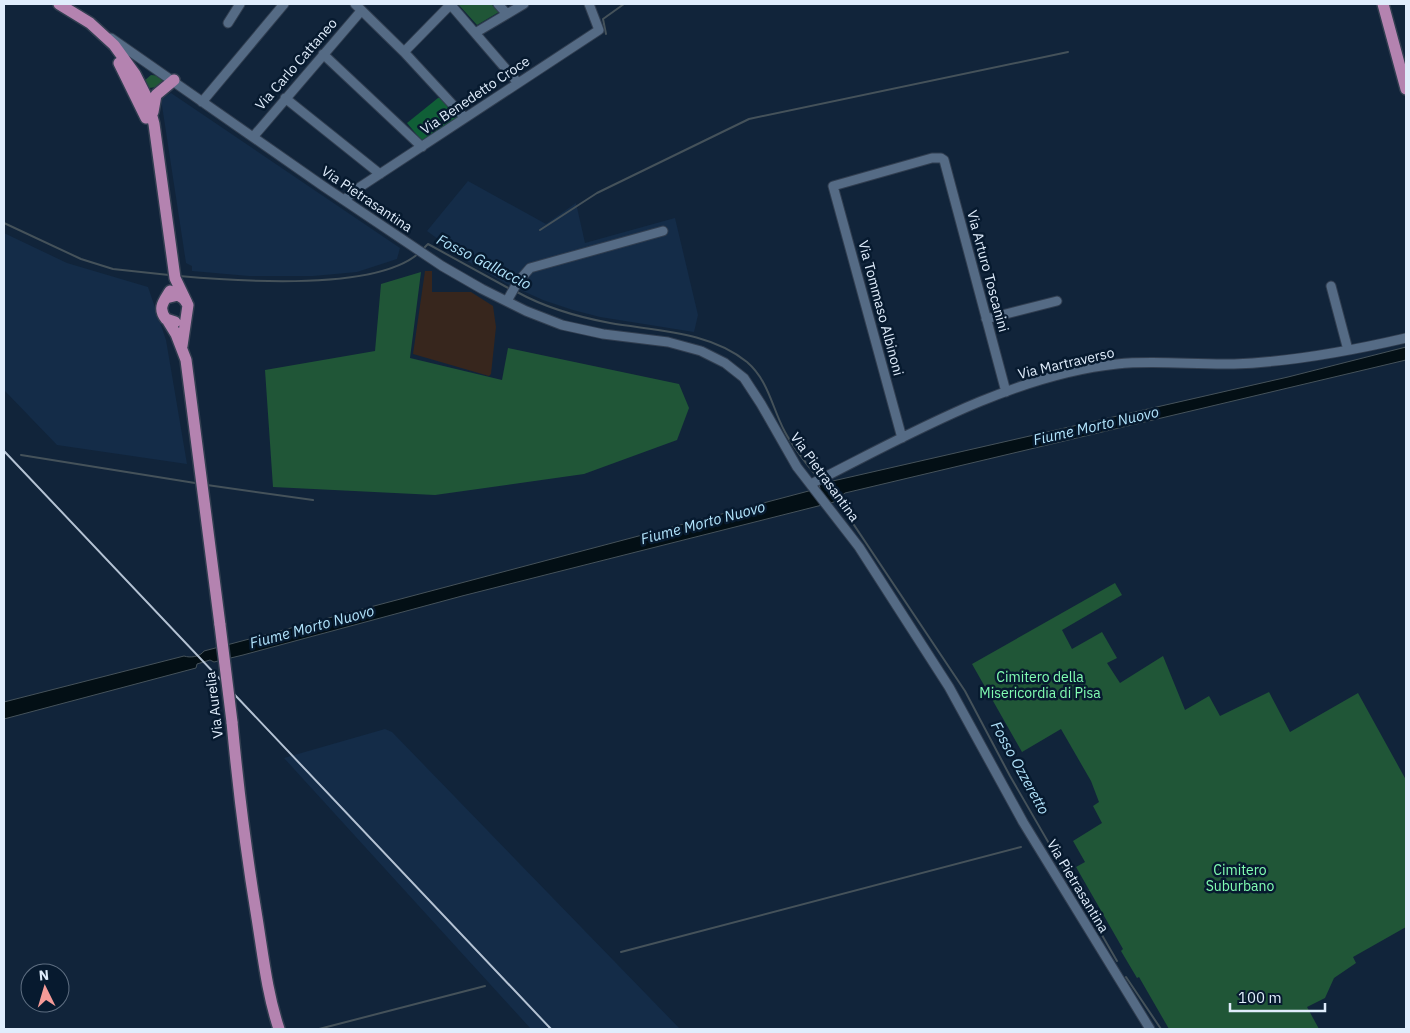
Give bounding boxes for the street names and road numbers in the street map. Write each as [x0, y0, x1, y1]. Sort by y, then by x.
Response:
street label: Via Carlo Cattaneo [251, 14, 341, 114]
street label: Via Benedetto Croce [417, 52, 533, 138]
street label: Via Pietrasantina [318, 162, 416, 236]
street label: Via Arturo Toscanini [963, 208, 1013, 334]
street label: Via Tommaso Albinoni [854, 238, 908, 378]
street label: Via Martraverso [1016, 343, 1116, 383]
street label: Via Pietrasantina [787, 429, 864, 526]
street label: Via Aurelia [201, 670, 227, 739]
street label: Via Pietrasantina [1043, 836, 1113, 937]

